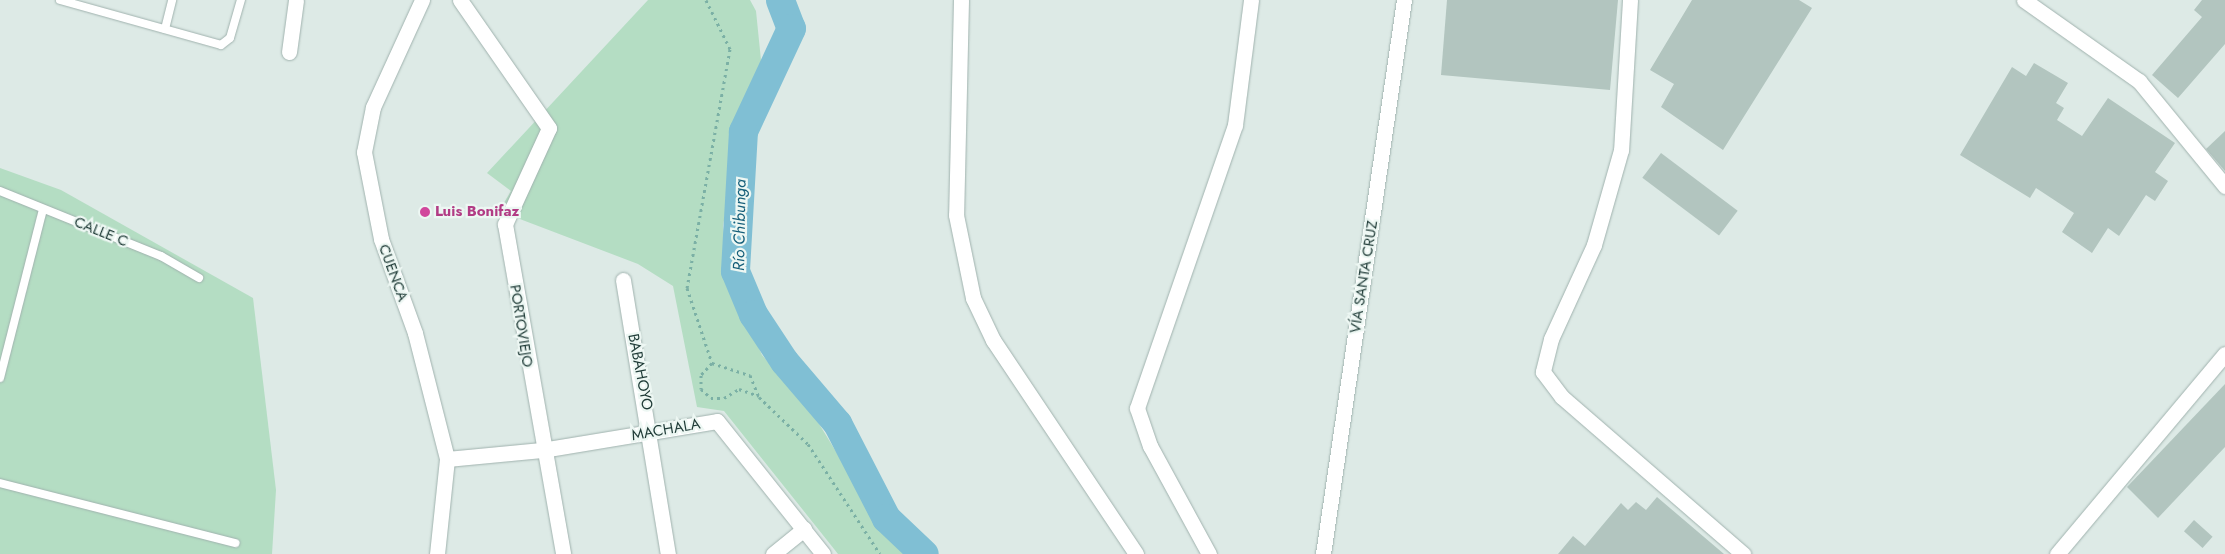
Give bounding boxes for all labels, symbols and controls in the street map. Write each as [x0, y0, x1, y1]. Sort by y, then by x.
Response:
water label: Río Chibunga [730, 179, 750, 271]
place label: Luis Bonifaz [435, 203, 519, 221]
marker: Luis Bonifaz [419, 206, 431, 218]
street label: CALLE C [71, 213, 131, 251]
street label: VÍA SANTA CRUZ [1346, 219, 1382, 335]
street label: CUENCA [374, 242, 412, 304]
street label: PORTOVIEJO [506, 283, 536, 369]
street label: BABAHOYO [624, 332, 656, 412]
street label: MACHALA [630, 415, 702, 445]

